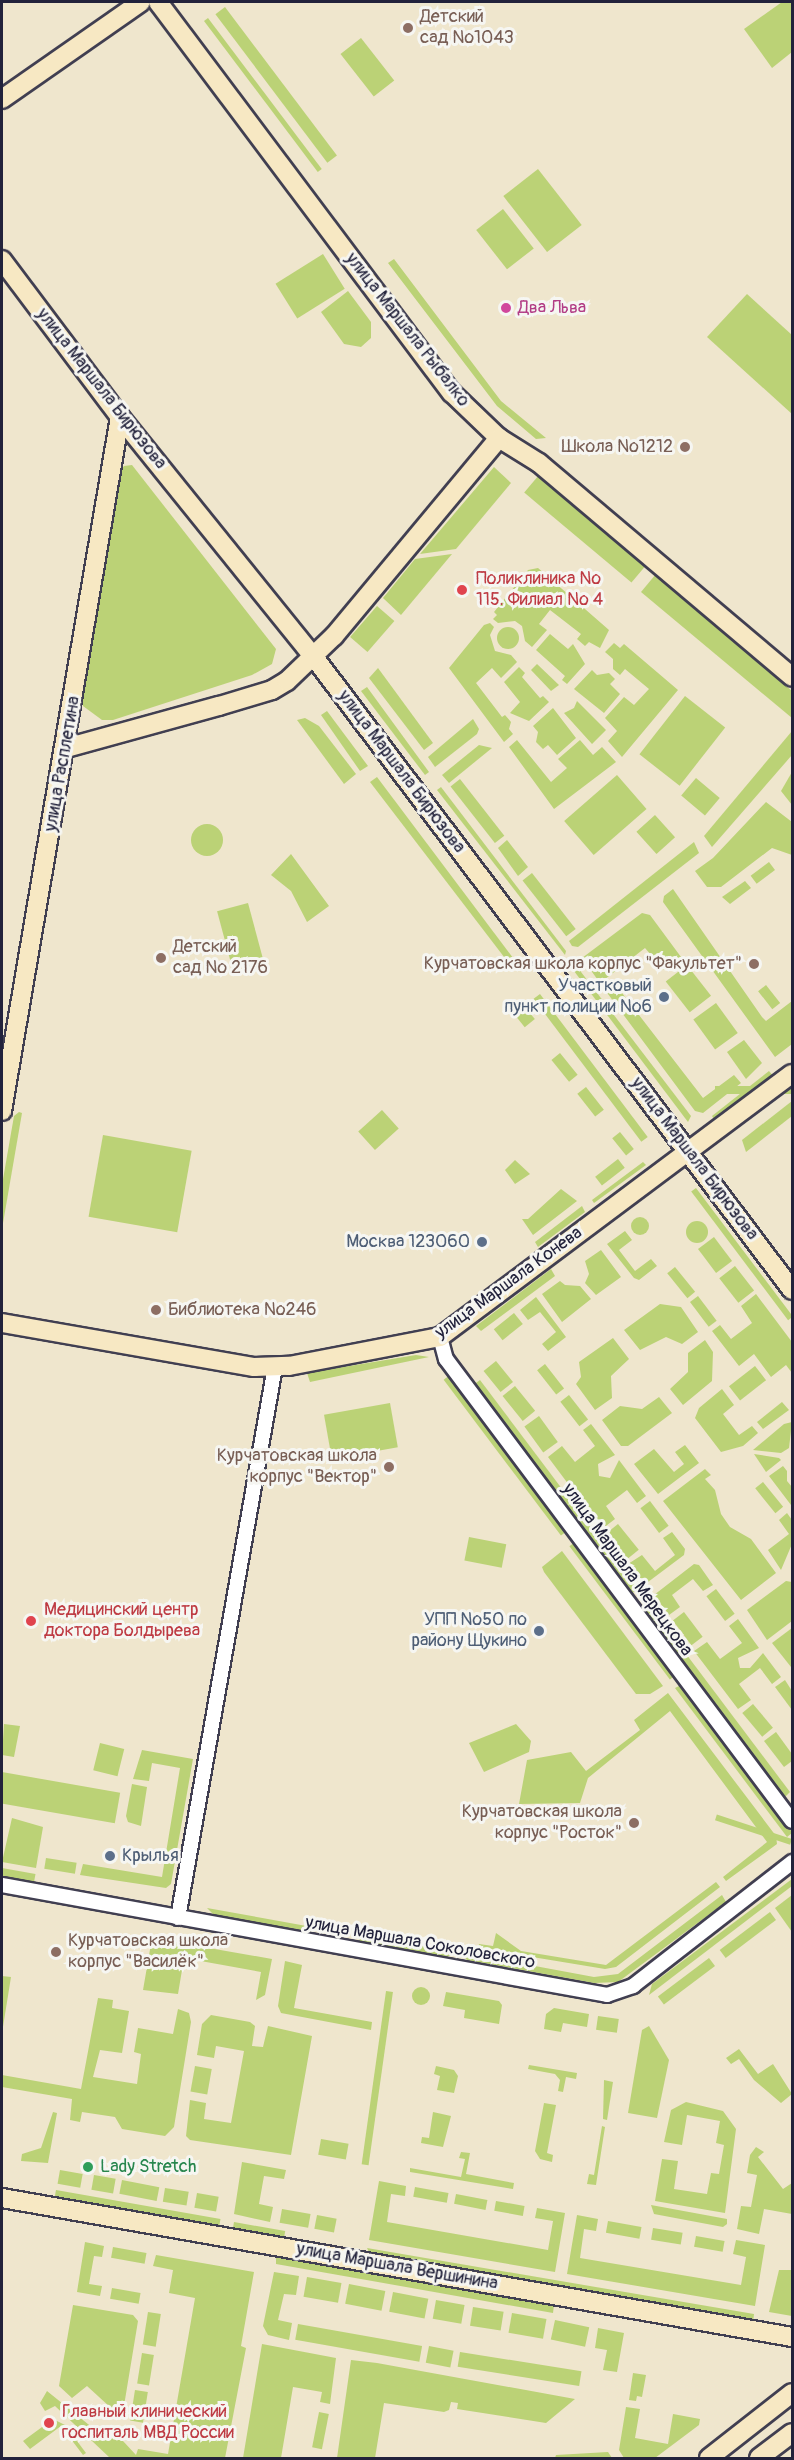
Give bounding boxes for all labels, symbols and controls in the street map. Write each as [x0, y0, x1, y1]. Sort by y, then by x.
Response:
place label: Детский сад №1043 [420, 7, 514, 50]
marker: Детский сад №1043 [401, 21, 415, 35]
street label: улица Маршала Рыбалко [340, 249, 474, 411]
place label: Два Льва [518, 297, 586, 319]
marker: Два Льва [499, 301, 513, 315]
street label: улица Маршала Бирюзова [31, 304, 171, 474]
place label: Школа №1212 [562, 436, 673, 458]
marker: Школа №1212 [678, 440, 692, 454]
place label: Поликлиника № 115. Филиал № 4 [476, 569, 603, 612]
marker: Поликлиника № 115. Филиал № 4 [453, 581, 471, 599]
street label: улица Маршала Бирюзова [333, 686, 469, 858]
street label: улица Расплетина [40, 695, 86, 833]
place label: Детский сад № 2176 [173, 937, 268, 980]
marker: Детский сад № 2176 [154, 951, 168, 965]
place label: Курчатовская школа корпус "Факультет" [424, 953, 742, 975]
marker: Курчатовская школа корпус "Факультет" [747, 957, 761, 971]
place label: Участковый пункт полиции №6 [504, 976, 652, 1018]
marker: Участковый пункт полиции №6 [657, 990, 671, 1004]
street label: улица Маршала Бирюзова [626, 1073, 762, 1245]
street label: улица Маршала Конева [431, 1222, 587, 1344]
place label: Москва 123060 [346, 1231, 470, 1253]
marker: Москва 123060 [475, 1235, 489, 1249]
place label: Библиотека №246 [168, 1299, 317, 1321]
marker: Библиотека №246 [149, 1303, 163, 1317]
place label: Курчатовская школа корпус "Вектор" [217, 1446, 377, 1488]
marker: Курчатовская школа корпус "Вектор" [382, 1460, 396, 1474]
street label: улица Маршала Мерецкова [557, 1479, 697, 1661]
place label: Медицинский центр доктора Болдырева [44, 1600, 200, 1642]
place label: УПП №50 по району Щукино [412, 1610, 527, 1652]
marker: Медицинский центр доктора Болдырева [22, 1612, 40, 1630]
marker: УПП №50 по району Щукино [532, 1624, 546, 1638]
place label: Курчатовская школа корпус "Росток" [462, 1802, 622, 1844]
marker: Курчатовская школа корпус "Росток" [627, 1816, 641, 1830]
place label: Крылья [122, 1845, 179, 1867]
marker: Крылья [103, 1849, 117, 1863]
street label: улица Маршала Соколовского [303, 1912, 537, 1974]
place label: Курчатовская школа корпус "Василёк" [68, 1931, 228, 1974]
marker: Курчатовская школа корпус "Василёк" [49, 1945, 63, 1959]
place label: Lady Stretch [100, 2156, 196, 2178]
marker: Lady Stretch [81, 2160, 95, 2174]
street label: улица Маршала Вершинина [295, 2239, 499, 2295]
place label: Главный клинический госпиталь МВД России [62, 2402, 234, 2444]
marker: Главный клинический госпиталь МВД России [40, 2414, 58, 2432]

